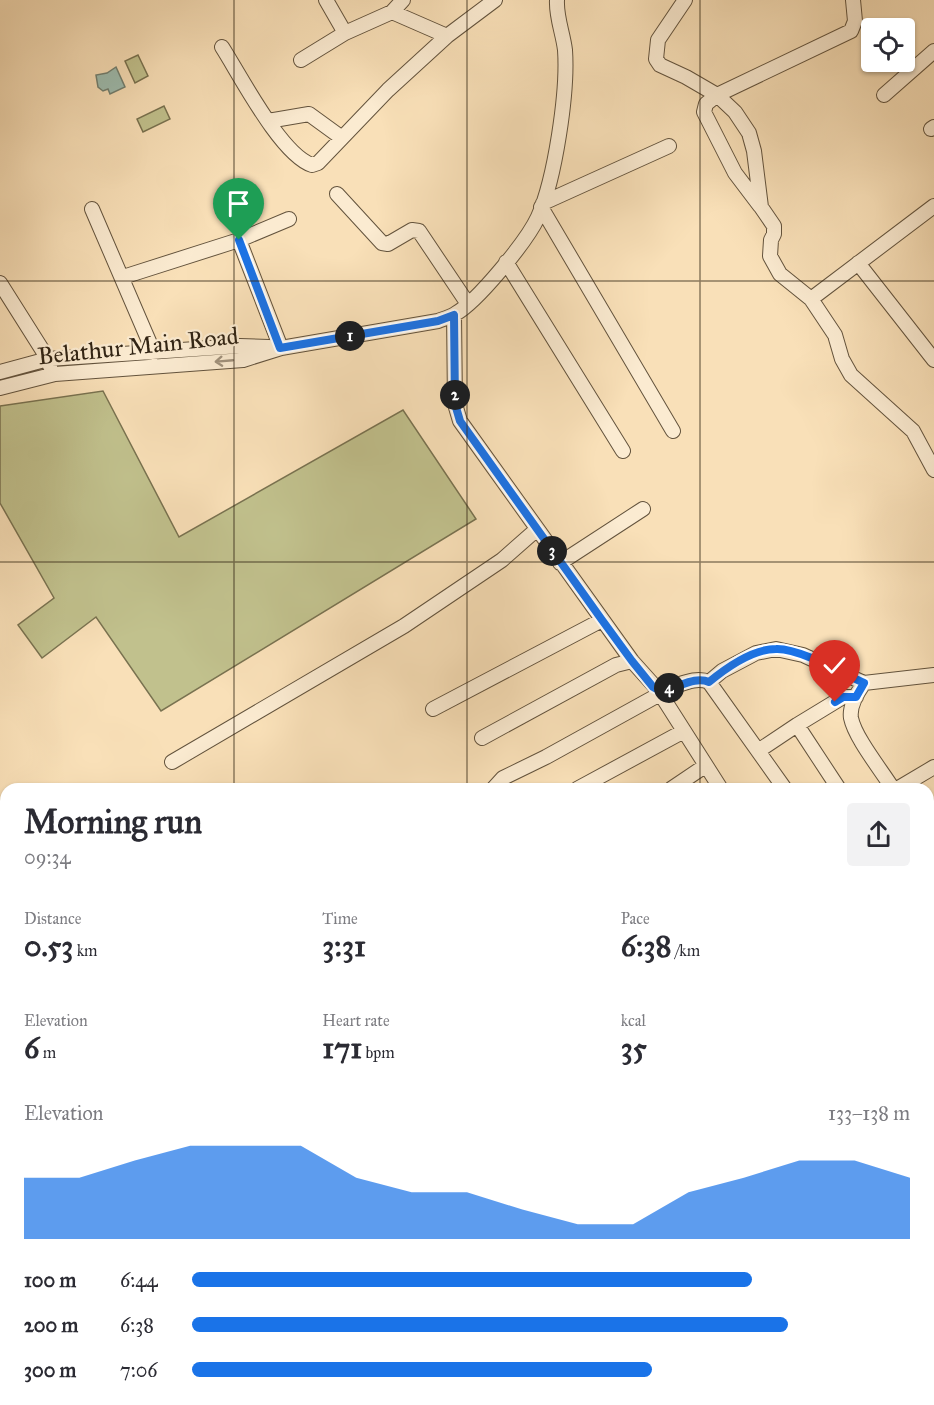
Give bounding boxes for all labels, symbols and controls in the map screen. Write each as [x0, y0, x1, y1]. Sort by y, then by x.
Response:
map controls [861, 18, 915, 72]
button: locate [861, 18, 915, 72]
pin [213, 178, 264, 240]
icon: arrive [222, 187, 255, 220]
street label: Belathur Main Road [36, 321, 240, 371]
pin: 1 [335, 321, 365, 351]
text: 1 [347, 326, 353, 345]
one-way arrow [214, 356, 234, 367]
pin: 2 [440, 380, 470, 410]
text: 2 [451, 385, 459, 404]
pin: 3 [537, 536, 567, 566]
text: 3 [549, 541, 555, 560]
pin [809, 640, 860, 702]
icon: check [818, 649, 851, 682]
pin: 4 [654, 673, 684, 703]
text: 4 [665, 678, 673, 697]
text: Morning run [24, 802, 202, 842]
button: share [847, 803, 910, 866]
text: 09:34 [24, 845, 71, 869]
text: Distance [24, 909, 81, 928]
text: Time [322, 909, 358, 928]
text: Pace [621, 909, 650, 928]
text: 0.53 [24, 928, 73, 964]
text: 3:31 [322, 928, 366, 964]
text: 6:38 [621, 928, 672, 964]
text: km [73, 941, 98, 960]
text: /km [672, 941, 700, 960]
text: Elevation [24, 1011, 88, 1030]
text: Heart rate [322, 1011, 390, 1030]
text: kcal [621, 1011, 646, 1030]
text: 6 [24, 1030, 39, 1066]
text: 171 [322, 1030, 362, 1066]
text: 35 [621, 1030, 647, 1066]
text: m [39, 1043, 56, 1062]
text: bpm [362, 1043, 395, 1062]
text: Elevation [24, 1101, 103, 1125]
text: 133–138 m [828, 1101, 910, 1125]
text: 100 m [24, 1268, 76, 1292]
text: 6:44 [120, 1268, 158, 1292]
text: 200 m [24, 1313, 78, 1337]
text: 6:38 [120, 1313, 154, 1337]
text: 300 m [24, 1358, 76, 1382]
text: 7:06 [120, 1358, 158, 1382]

